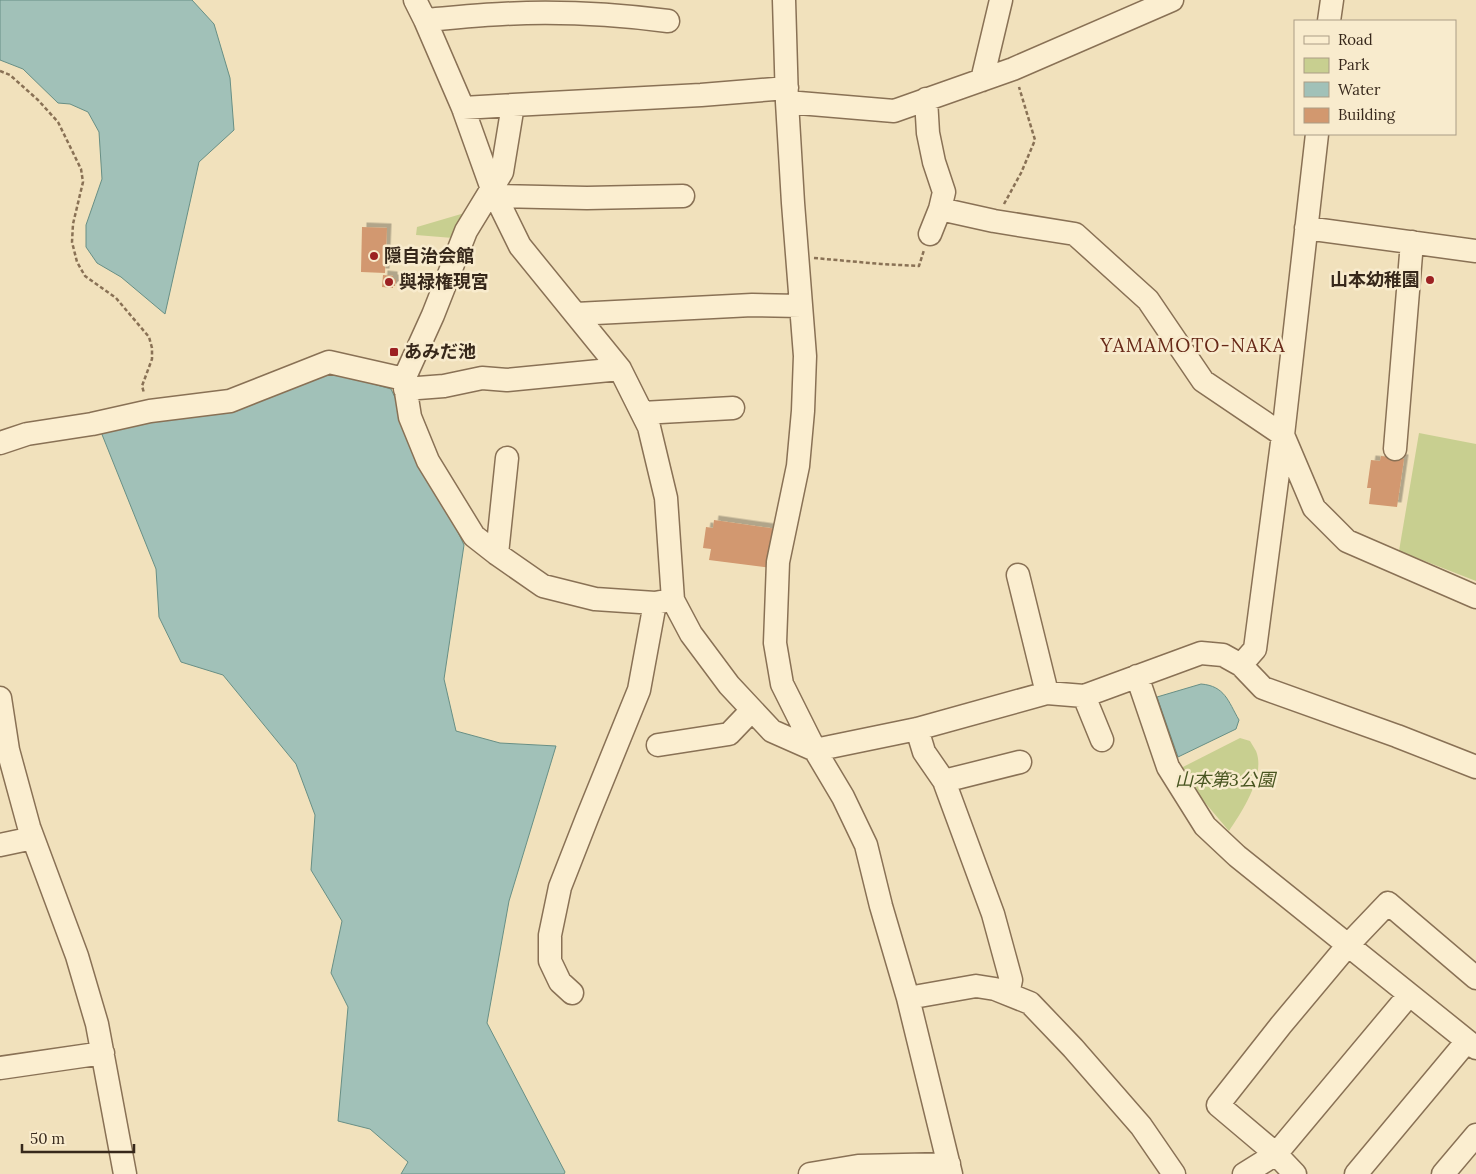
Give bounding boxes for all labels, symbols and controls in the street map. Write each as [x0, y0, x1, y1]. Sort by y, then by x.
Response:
legend [1294, 20, 1456, 135]
text: Road [1338, 30, 1373, 49]
text: Park [1338, 55, 1369, 74]
text: Water [1338, 80, 1381, 99]
text: Building [1338, 105, 1396, 124]
place label: 隠自治会館 [384, 244, 474, 267]
marker: 隠自治会館 [368, 250, 380, 262]
place label: 山本幼稚園 [1330, 268, 1420, 291]
place label: 與禄権現宮 [399, 270, 489, 293]
marker: 山本幼稚園 [1424, 274, 1436, 286]
marker: 與禄権現宮 [383, 276, 395, 288]
district label: YAMAMOTO-NAKA [1099, 333, 1286, 357]
place label: あみだ池 [404, 340, 476, 363]
marker: あみだ池 [388, 346, 400, 358]
park label: 山本第3公園 [1175, 768, 1278, 791]
scale bar [22, 1122, 135, 1154]
text: 50 m [30, 1129, 65, 1148]

